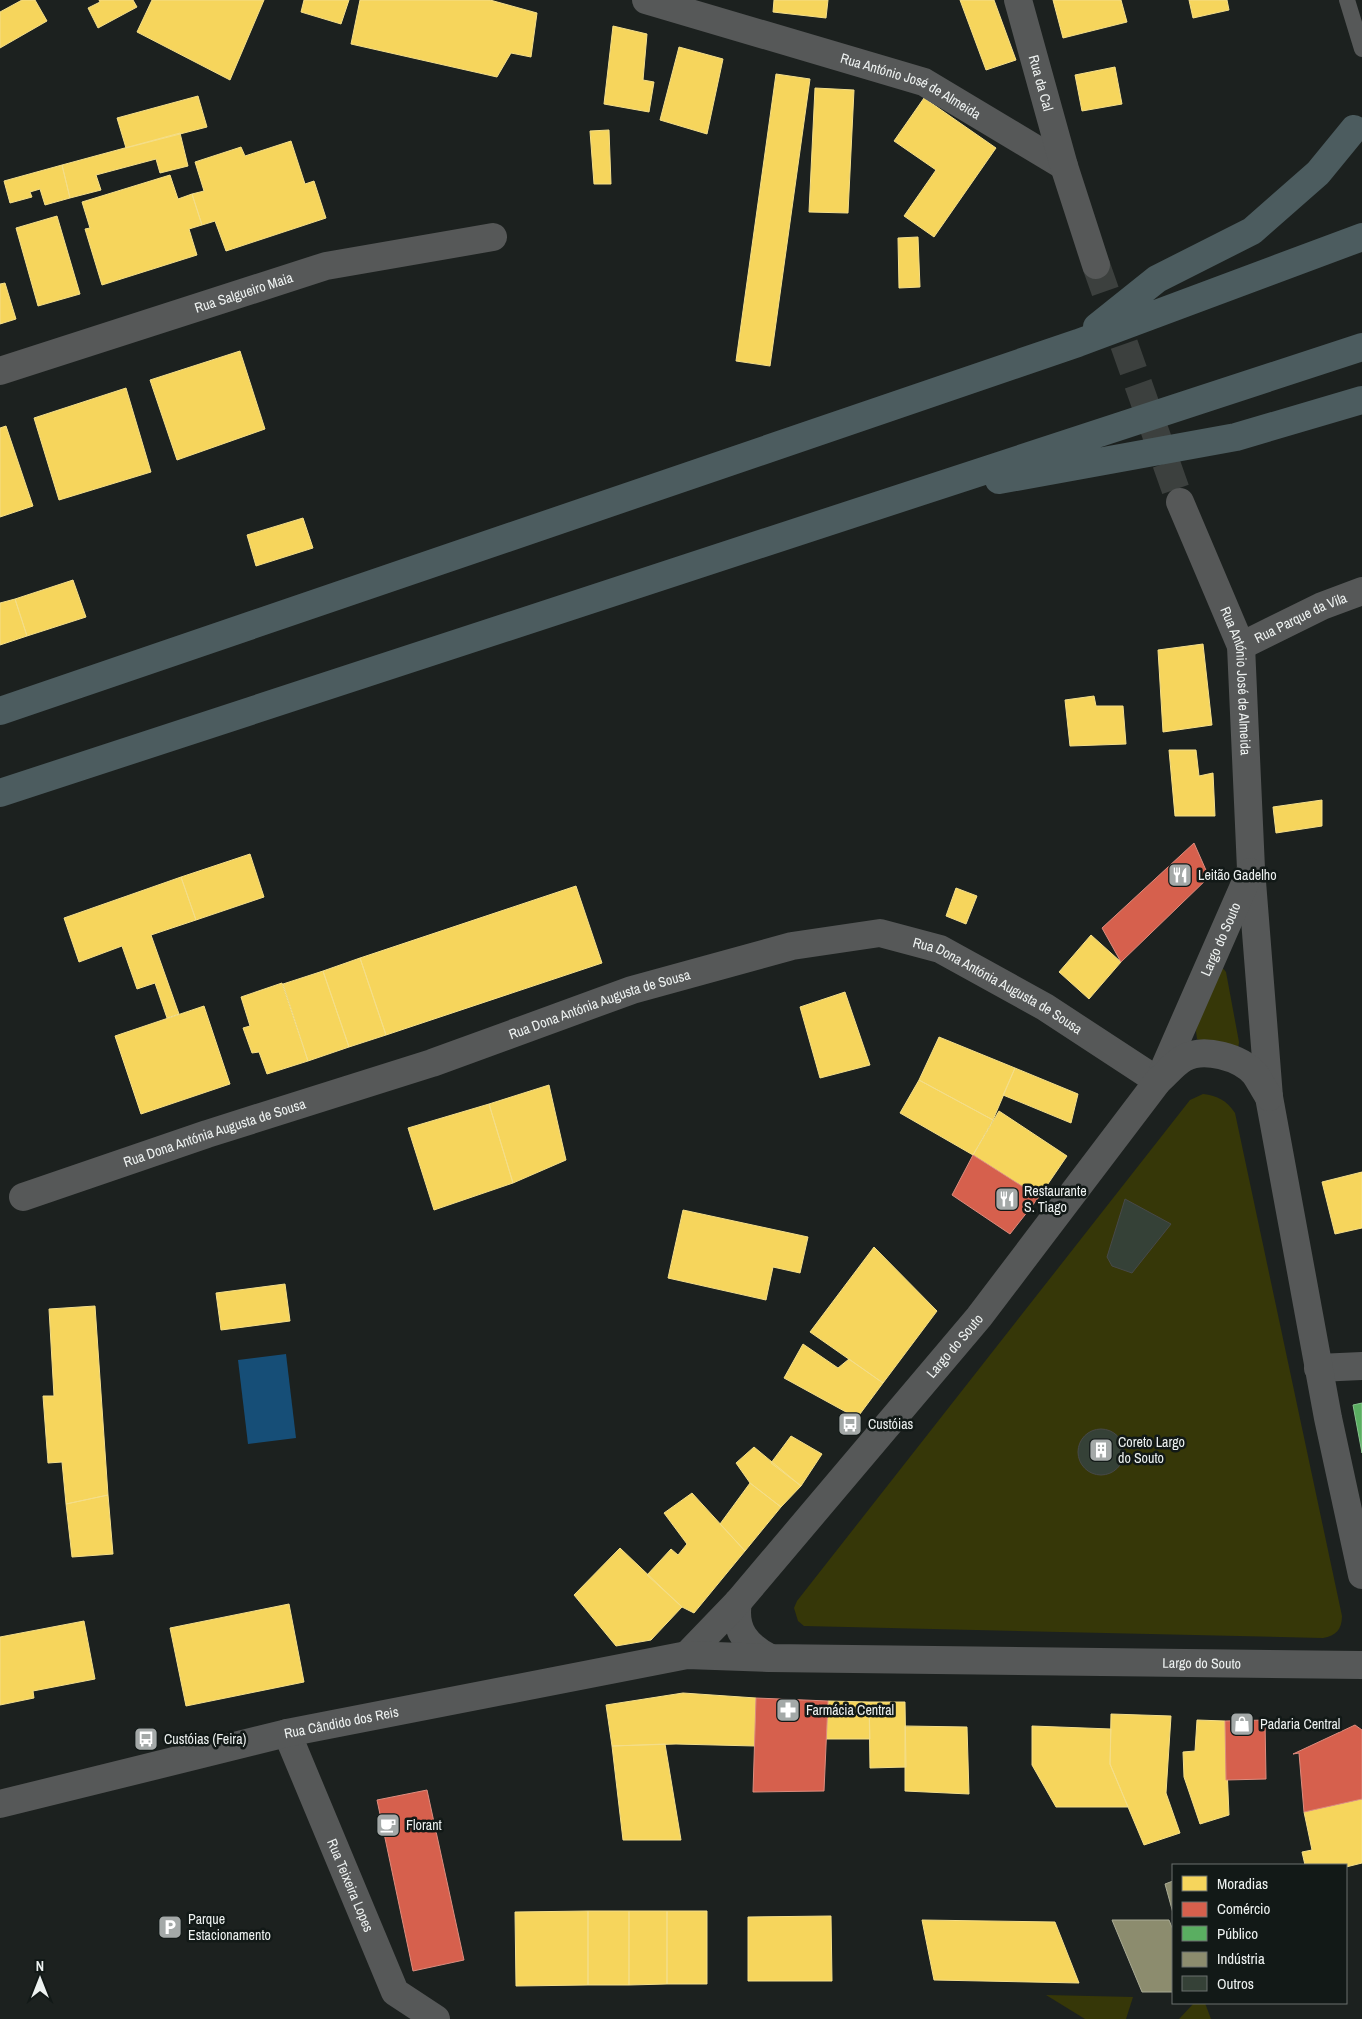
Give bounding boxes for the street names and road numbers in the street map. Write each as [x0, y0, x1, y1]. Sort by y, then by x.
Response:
street label: Rua António José de Almeida [838, 49, 985, 123]
street label: Rua da Cal [1025, 53, 1057, 113]
street label: Rua Salgueiro Maia [192, 268, 296, 317]
street label: Rua Parque da Vila [1251, 588, 1350, 647]
street label: Rua António José de Almeida [1216, 604, 1255, 756]
street label: Largo do Souto [1197, 900, 1245, 979]
street label: Rua Dona Antónia Augusta de Sousa [911, 933, 1086, 1038]
street label: Rua Dona Antónia Augusta de Sousa [506, 965, 693, 1043]
street label: Rua Dona Antónia Augusta de Sousa [121, 1094, 308, 1171]
street label: Largo do Souto [922, 1310, 987, 1382]
street label: Largo do Souto [1162, 1654, 1241, 1673]
street label: Rua Cândido dos Reis [283, 1702, 400, 1742]
street label: Rua Teixeira Lopes [323, 1836, 378, 1935]

